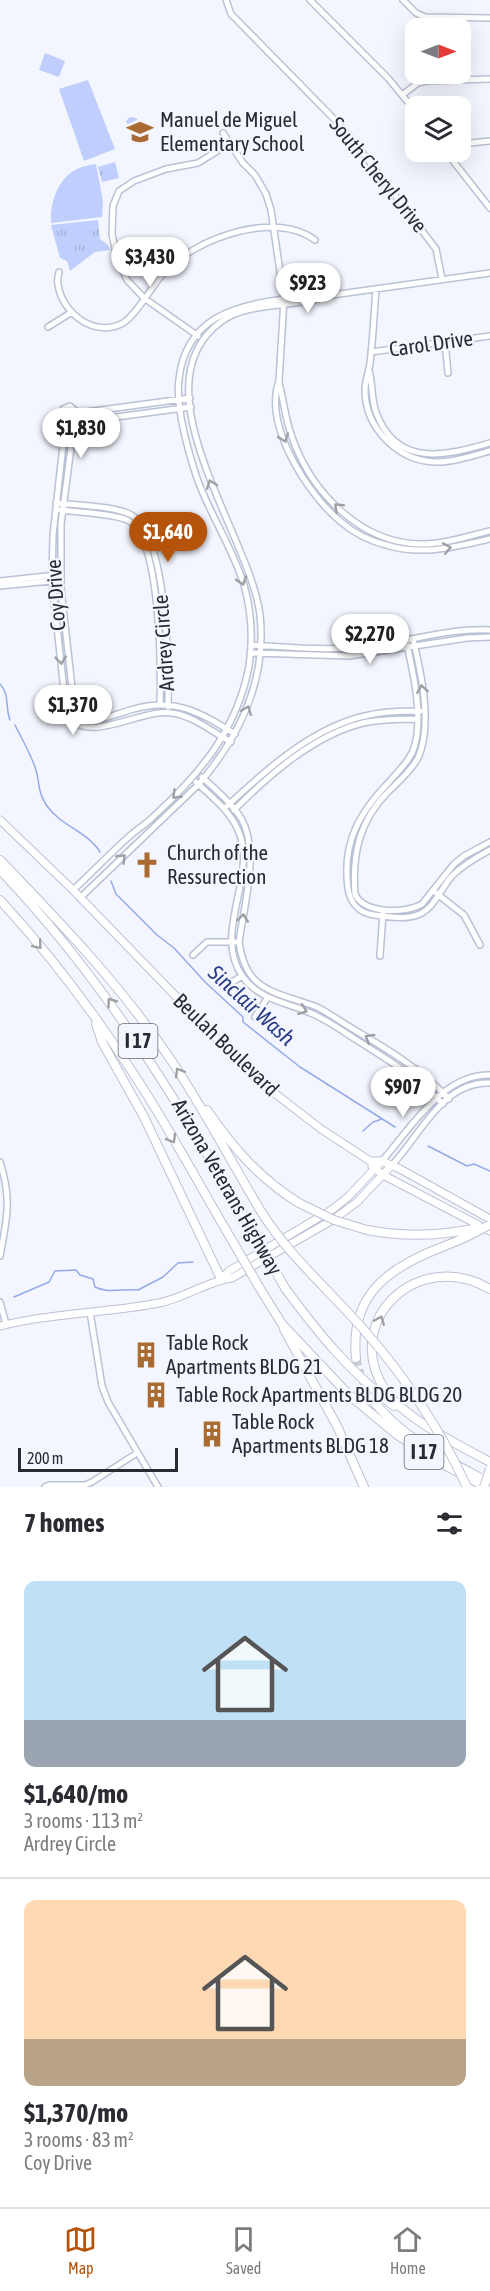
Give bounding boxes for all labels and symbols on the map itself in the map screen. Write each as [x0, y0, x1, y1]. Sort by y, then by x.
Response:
north arrow [405, 18, 471, 84]
place label: Manuel de Miguel Elementary School [160, 107, 305, 155]
street label: South Cheryl Drive [325, 112, 433, 237]
school or university icon: Manuel de Miguel Elementary School [125, 117, 155, 147]
pin: $3,430 [101, 237, 199, 288]
pin: $923 [272, 263, 344, 314]
street label: Carol Drive [387, 325, 474, 361]
pin: $1,830 [32, 408, 130, 459]
one-way arrow [277, 432, 290, 443]
one-way arrow [206, 479, 218, 490]
one-way arrow [334, 504, 345, 515]
pin: $1,640 [119, 512, 217, 563]
one-way arrow [442, 542, 452, 555]
street label: Coy Drive [41, 559, 69, 632]
one-way arrow [235, 575, 247, 586]
street label: Ardrey Circle [148, 594, 178, 692]
pin: $2,270 [321, 614, 419, 665]
one-way arrow [55, 655, 67, 664]
one-way arrow [417, 684, 429, 693]
pin: $1,370 [24, 685, 122, 736]
one-way arrow [240, 705, 252, 716]
one-way arrow [173, 788, 183, 799]
place label: Church of the Ressurection [167, 840, 268, 888]
church icon: Church of the Ressurection [132, 850, 162, 880]
one-way arrow [115, 854, 126, 865]
one-way arrow [236, 913, 248, 922]
one-way arrow [30, 938, 41, 949]
water label: Sinclair Wash [203, 959, 301, 1051]
street label: Beulah Boulevard [169, 988, 284, 1101]
one-way arrow [107, 997, 118, 1008]
one-way arrow [297, 1003, 307, 1016]
road number: I 17 [118, 1024, 158, 1058]
one-way arrow [365, 1034, 375, 1046]
pin: $907 [367, 1067, 439, 1118]
one-way arrow [174, 1068, 186, 1078]
street label: Arizona Veterans Highway [168, 1094, 288, 1279]
one-way arrow [165, 1133, 177, 1143]
one-way arrow [373, 1315, 385, 1326]
place label: Table Rock Apartments BLDG 21 [166, 1330, 323, 1378]
building icon: Table Rock Apartments BLDG 21 [131, 1340, 161, 1370]
building icon: Table Rock Apartments BLDG BLDG 20 [141, 1380, 171, 1410]
place label: Table Rock Apartments BLDG BLDG 20 [176, 1382, 462, 1406]
place label: Table Rock Apartments BLDG 18 [232, 1409, 389, 1457]
building icon: Table Rock Apartments BLDG 18 [197, 1419, 227, 1449]
road number: I 17 [404, 1435, 444, 1469]
scale bar [18, 1445, 178, 1472]

